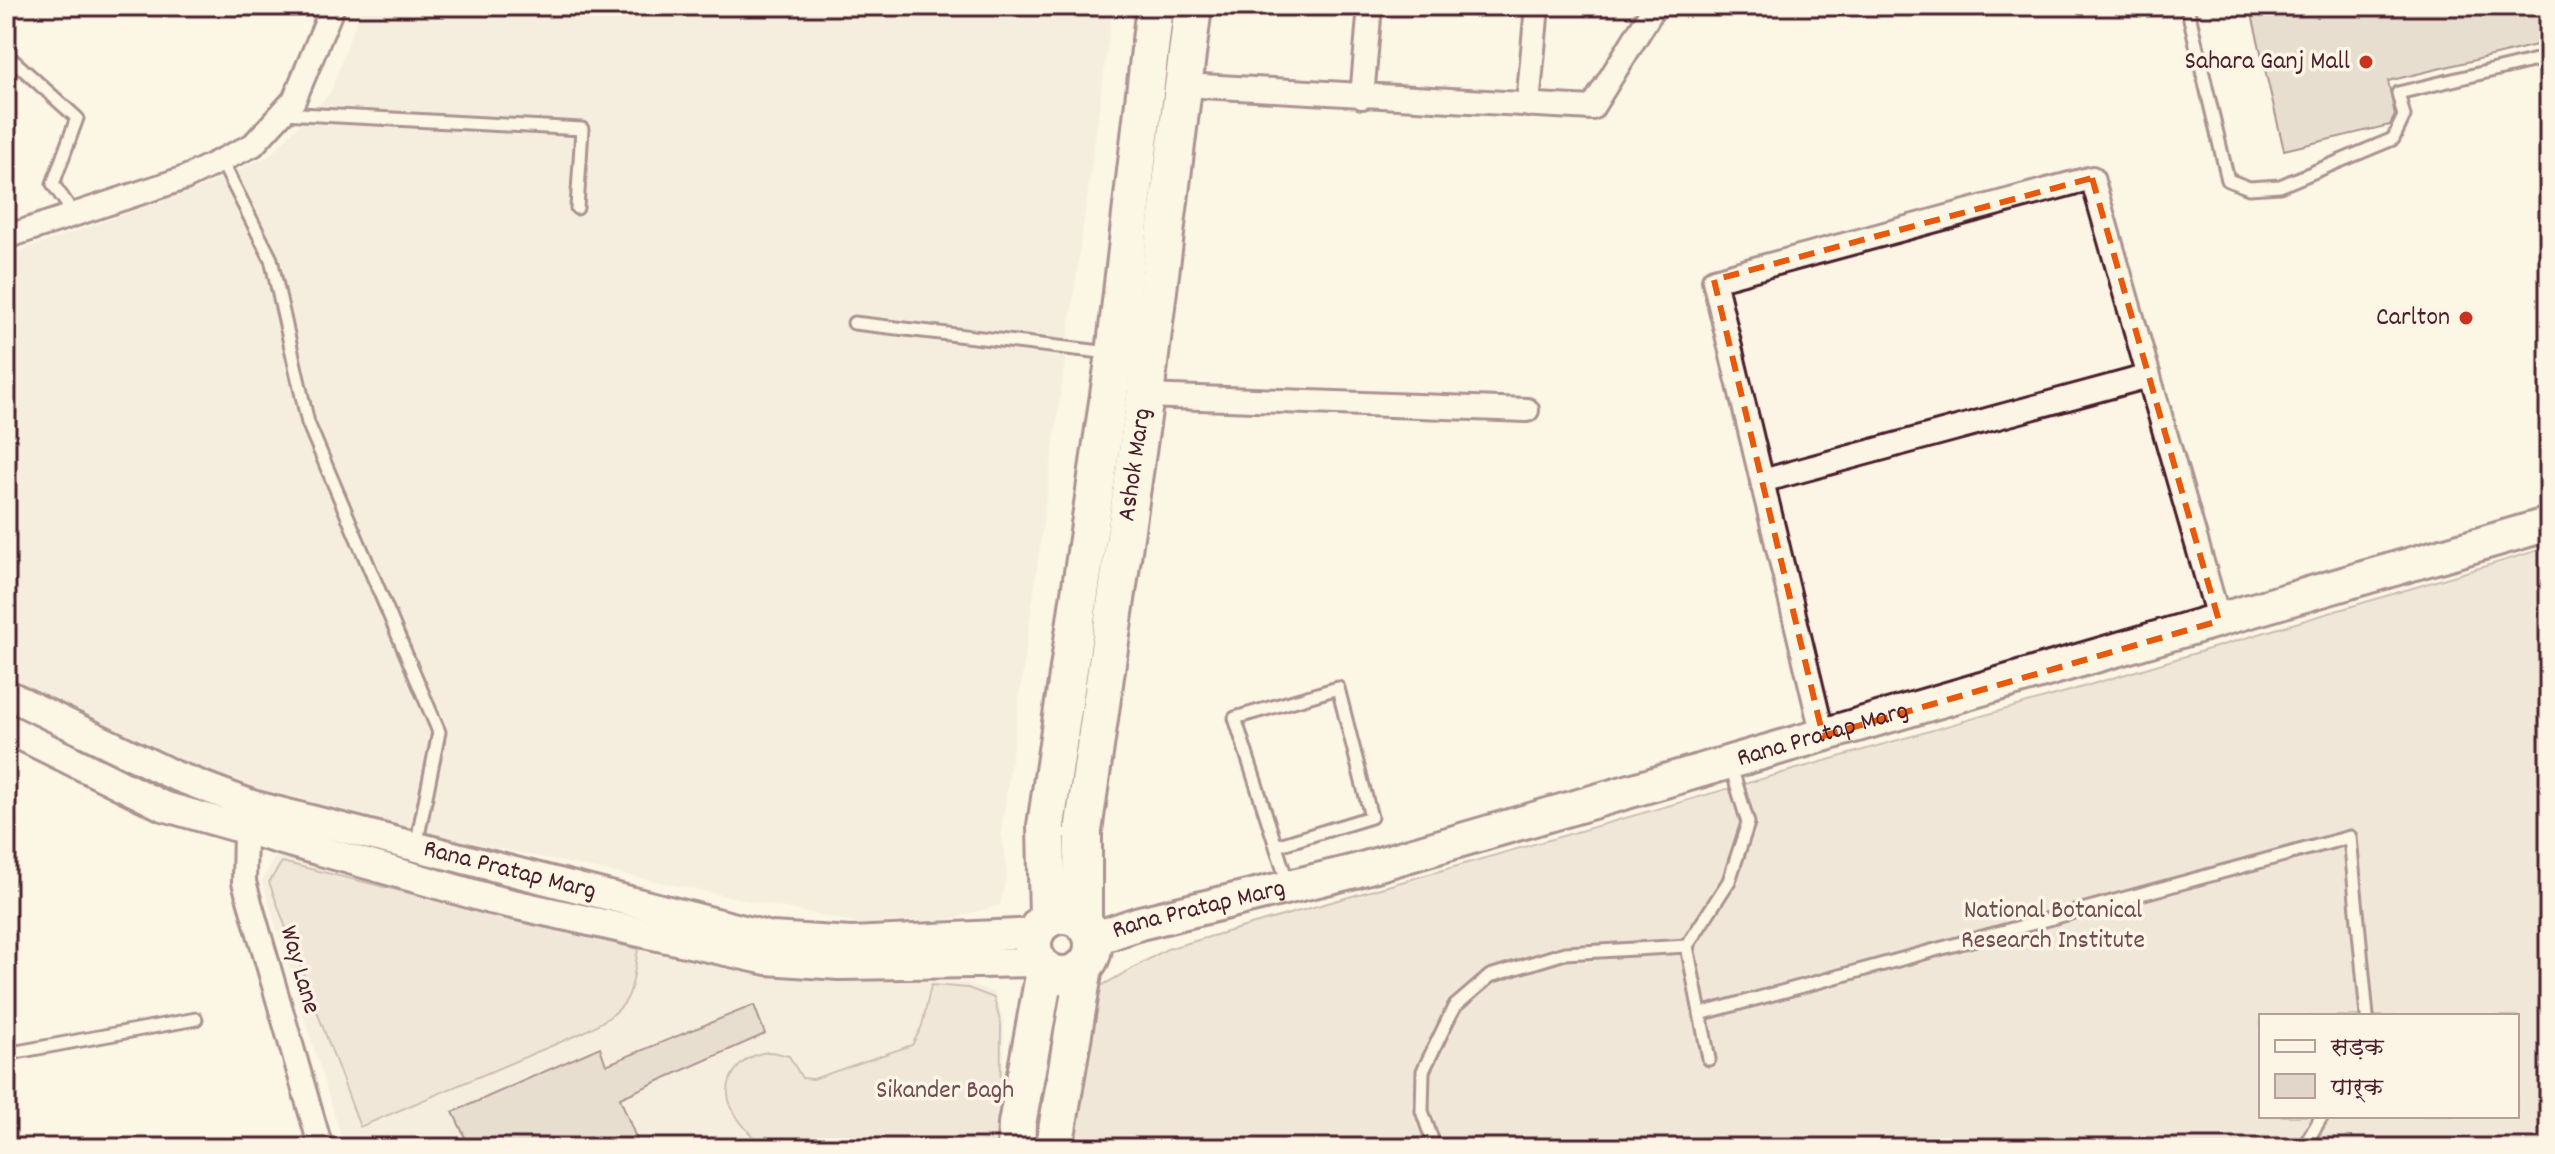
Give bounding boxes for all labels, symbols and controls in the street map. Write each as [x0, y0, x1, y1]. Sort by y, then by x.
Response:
place label: Sahara Ganj Mall [2185, 44, 2350, 81]
marker: Sahara Ganj Mall [2357, 53, 2375, 71]
place label: Carlton [2376, 300, 2450, 337]
marker: Carlton [2457, 309, 2475, 327]
street label: Ashok Marg [1109, 406, 1162, 524]
street label: Rana Pratap Marg [1733, 693, 1913, 778]
street label: Rana Pratap Marg [419, 831, 600, 910]
street label: Rana Pratap Marg [1107, 870, 1289, 950]
park label: National Botanical Research Institute [1961, 893, 2145, 960]
street label: Way Lane [269, 922, 329, 1018]
legend [2259, 1014, 2519, 1118]
text: सड़क [2330, 1032, 2385, 1066]
text: पार्क [2330, 1072, 2384, 1106]
park label: Sikander Bagh [876, 1073, 1014, 1110]

